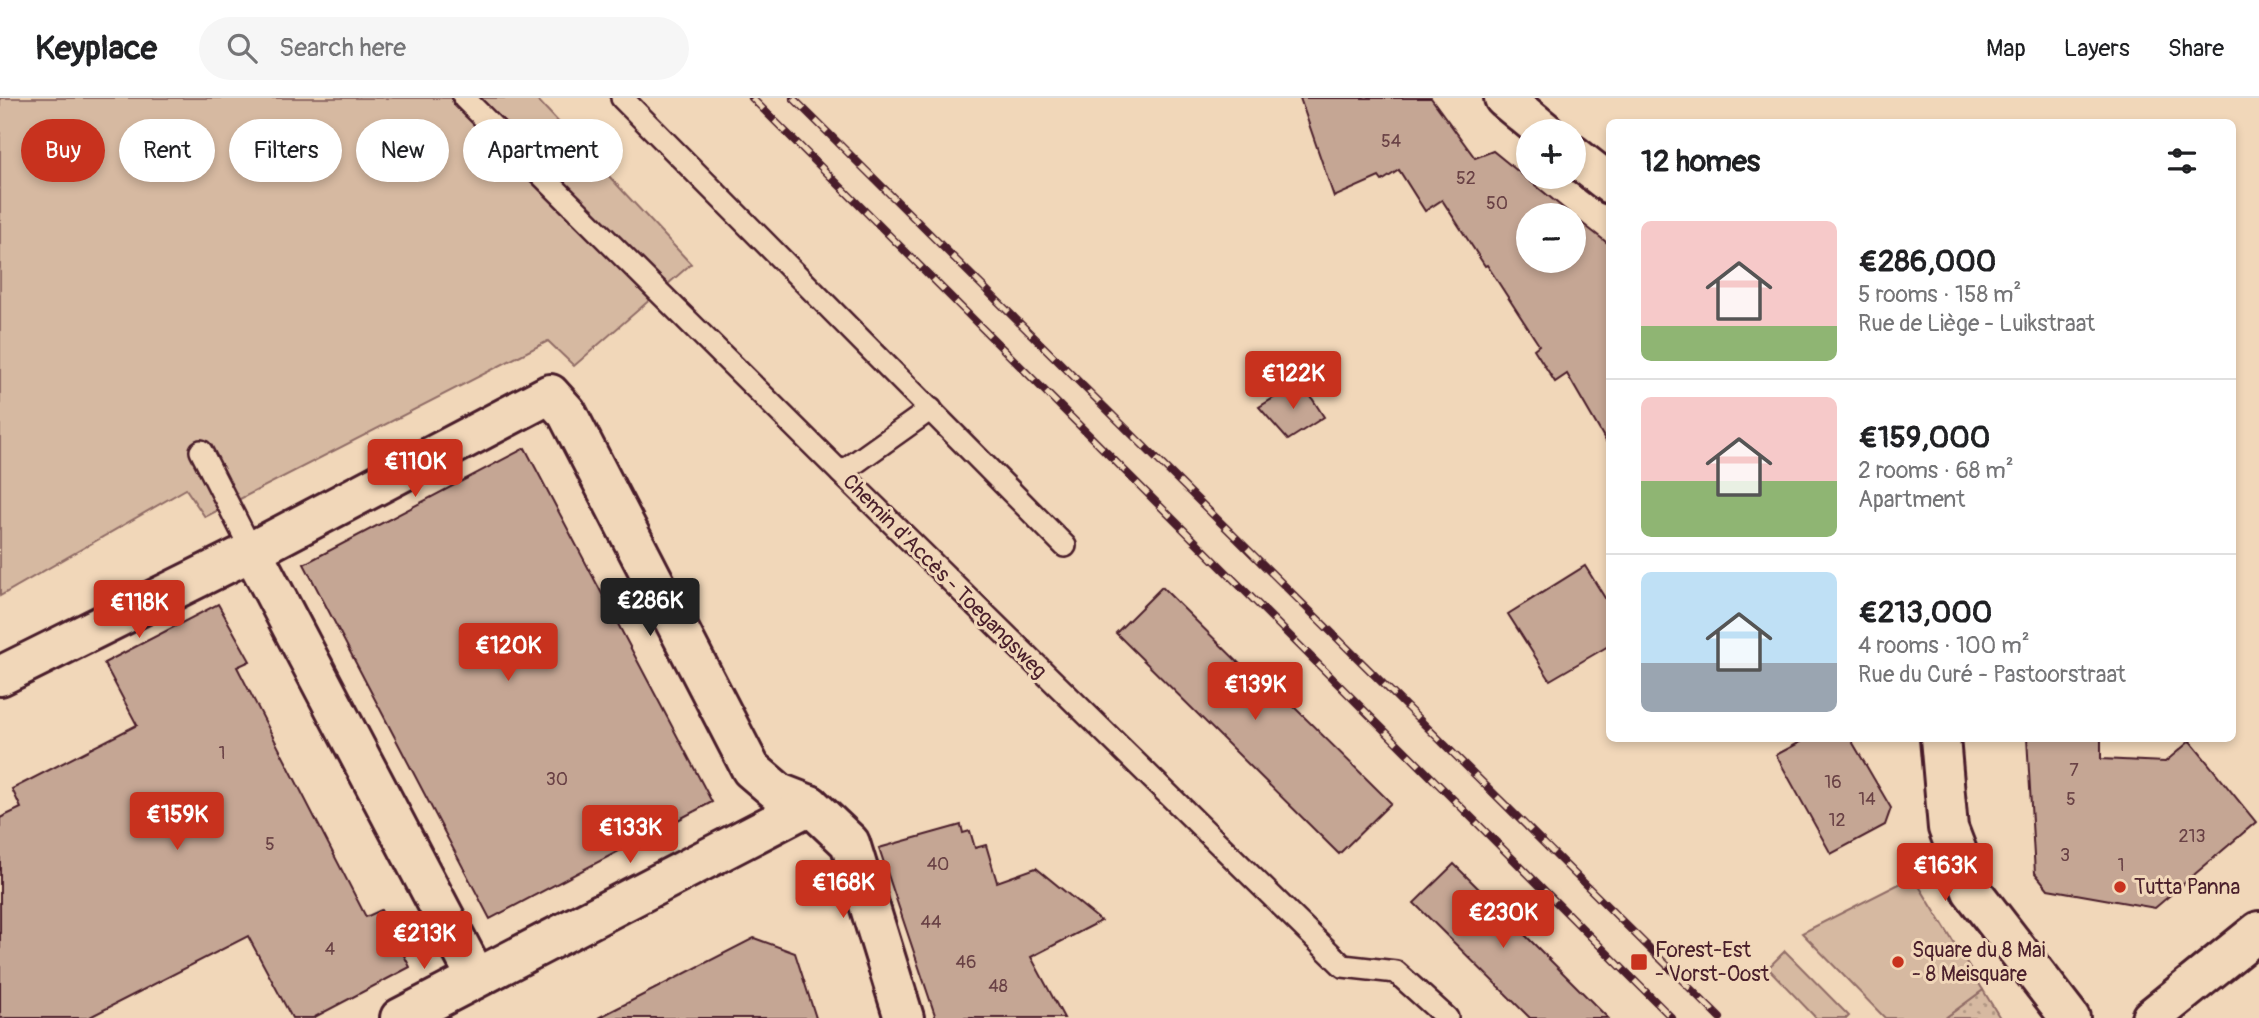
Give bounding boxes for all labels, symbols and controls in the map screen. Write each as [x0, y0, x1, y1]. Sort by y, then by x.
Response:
search box [199, 17, 689, 80]
text: Keyplace [35, 28, 157, 69]
icon: search [223, 29, 261, 67]
text: Search here [279, 32, 406, 64]
text: Map [1986, 34, 2026, 63]
text: Layers [2064, 34, 2130, 63]
text: Share [2168, 34, 2224, 63]
chip: Buy [21, 119, 105, 182]
chip: Rent [119, 119, 215, 182]
chip: Filters [229, 119, 342, 182]
chip: New [356, 119, 449, 182]
chip: Apartment [463, 119, 623, 182]
map controls [1516, 119, 1586, 273]
button: + [1516, 119, 1586, 189]
house number: 54 [1381, 130, 1402, 153]
icon: filters [2163, 142, 2201, 180]
text: 12 homes [1641, 143, 1760, 180]
house number: 52 [1456, 167, 1476, 190]
house number: 50 [1486, 192, 1508, 215]
button: − [1516, 203, 1586, 273]
text: €286,000 [1858, 243, 1996, 280]
icon: home [1697, 249, 1781, 333]
text: 5 rooms · 158 m² [1858, 280, 2021, 309]
text: Rue de Liège - Luikstraat [1858, 309, 2095, 338]
pin: €122K [1244, 352, 1342, 411]
text: €122K [1261, 359, 1325, 388]
text: €159,000 [1858, 419, 1990, 456]
icon: home [1697, 425, 1781, 509]
pin: €110K [366, 440, 464, 499]
text: €110K [384, 447, 446, 476]
text: 2 rooms · 68 m² [1858, 456, 2014, 485]
street label: Chemin d'Accès - Toegangsweg [837, 468, 1053, 684]
text: Apartment [1858, 485, 1965, 514]
pin: €286K [601, 578, 699, 638]
pin: €118K [90, 580, 188, 640]
text: €286K [617, 586, 683, 615]
text: €118K [110, 588, 168, 617]
text: €213,000 [1858, 594, 1992, 631]
icon: home [1697, 600, 1781, 684]
pin: €120K [459, 624, 557, 683]
text: €120K [475, 631, 541, 660]
text: 4 rooms · 100 m² [1858, 631, 2030, 660]
text: Rue du Curé - Pastoorstraat [1858, 660, 2126, 689]
pin: €139K [1206, 662, 1304, 722]
text: €139K [1224, 670, 1286, 699]
house number: 1 [218, 742, 226, 765]
house number: 7 [2069, 759, 2079, 782]
house number: 30 [546, 768, 568, 791]
house number: 16 [1824, 771, 1842, 794]
house number: 14 [1858, 788, 1876, 811]
house number: 5 [2066, 788, 2076, 811]
pin: €159K [128, 792, 226, 852]
text: €159K [146, 800, 208, 829]
pin: €133K [581, 806, 679, 865]
house number: 12 [1828, 809, 1846, 832]
text: €133K [598, 813, 662, 842]
house number: 213 [2178, 825, 2206, 848]
house number: 5 [265, 833, 275, 856]
pin: €163K [1896, 844, 1994, 903]
house number: 3 [2060, 844, 2070, 867]
text: €163K [1913, 851, 1977, 880]
house number: 40 [927, 853, 949, 876]
house number: 1 [2117, 854, 2125, 877]
pin: €168K [794, 860, 892, 920]
text: €168K [811, 868, 875, 897]
place label: Tutta Panna [2134, 874, 2240, 901]
marker: Tutta Panna [2112, 879, 2128, 895]
pin: €230K [1454, 890, 1552, 950]
text: €230K [1468, 898, 1538, 927]
house number: 44 [921, 911, 942, 934]
pin: €213K [375, 912, 473, 971]
text: €213K [392, 919, 456, 948]
place label: Forest-Est - Vorst-Oost [1655, 937, 1770, 988]
place label: Square du 8 Mai - 8 Meisquare [1912, 937, 2046, 988]
house number: 4 [325, 938, 336, 961]
house number: 46 [956, 951, 976, 974]
marker: Forest-Est - Vorst-Oost [1629, 952, 1649, 972]
marker: Square du 8 Mai - 8 Meisquare [1890, 954, 1906, 970]
house number: 48 [988, 975, 1008, 998]

